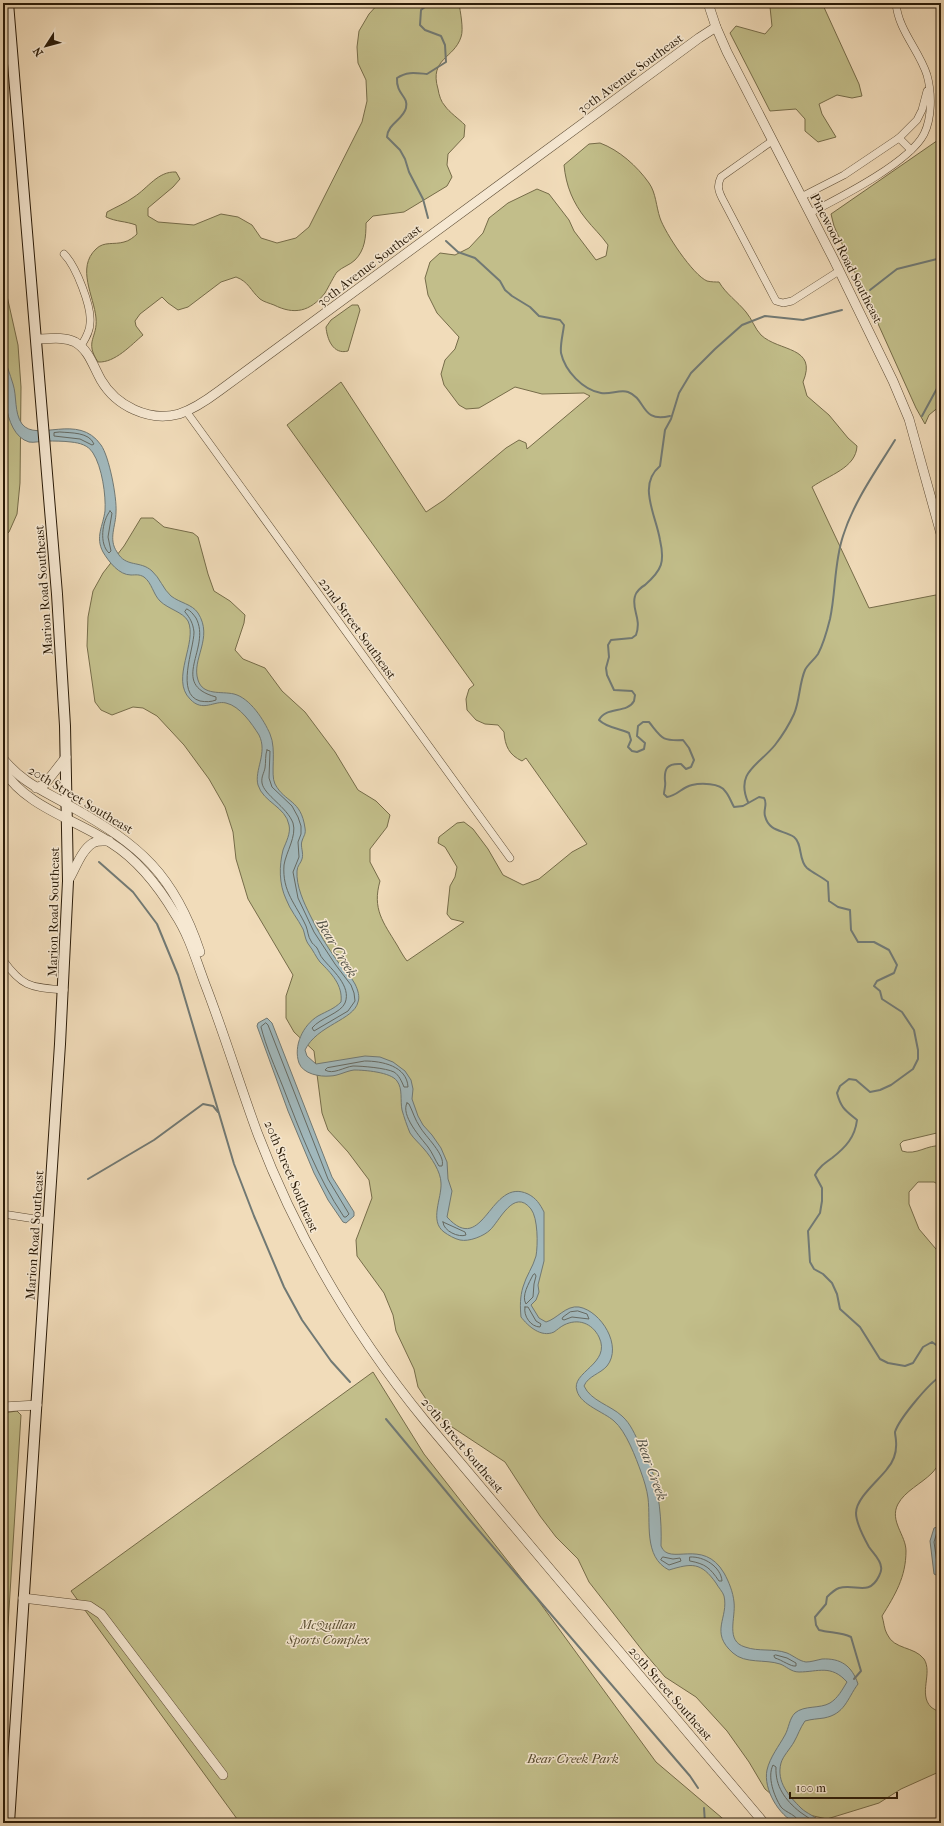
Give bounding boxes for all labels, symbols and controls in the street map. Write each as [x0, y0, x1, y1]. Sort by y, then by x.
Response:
north arrow [26, 26, 66, 66]
street label: 30th Avenue Southeast [575, 30, 686, 117]
text: N [30, 44, 46, 59]
street label: Pinewood Road Southeast [807, 191, 886, 326]
street label: 30th Avenue Southeast [314, 221, 425, 309]
street label: Marion Road Southeast [31, 524, 56, 655]
street label: 22nd Street Southeast [316, 575, 400, 682]
street label: 20th Street Southeast [25, 762, 136, 837]
street label: Marion Road Southeast [45, 847, 62, 977]
water label: Bear Creek [312, 915, 361, 981]
street label: 20th Street Southeast [261, 1118, 322, 1235]
street label: Marion Road Southeast [22, 1169, 47, 1300]
street label: 20th Street Southeast [418, 1395, 507, 1496]
water label: Bear Creek [632, 1434, 671, 1503]
park label: McQuillan Sports Complex [286, 1617, 369, 1647]
street label: 20th Street Southeast [626, 1643, 716, 1744]
park label: Bear Creek Park [526, 1751, 619, 1766]
scale bar [790, 1774, 897, 1800]
text: 100 m [796, 1781, 826, 1795]

